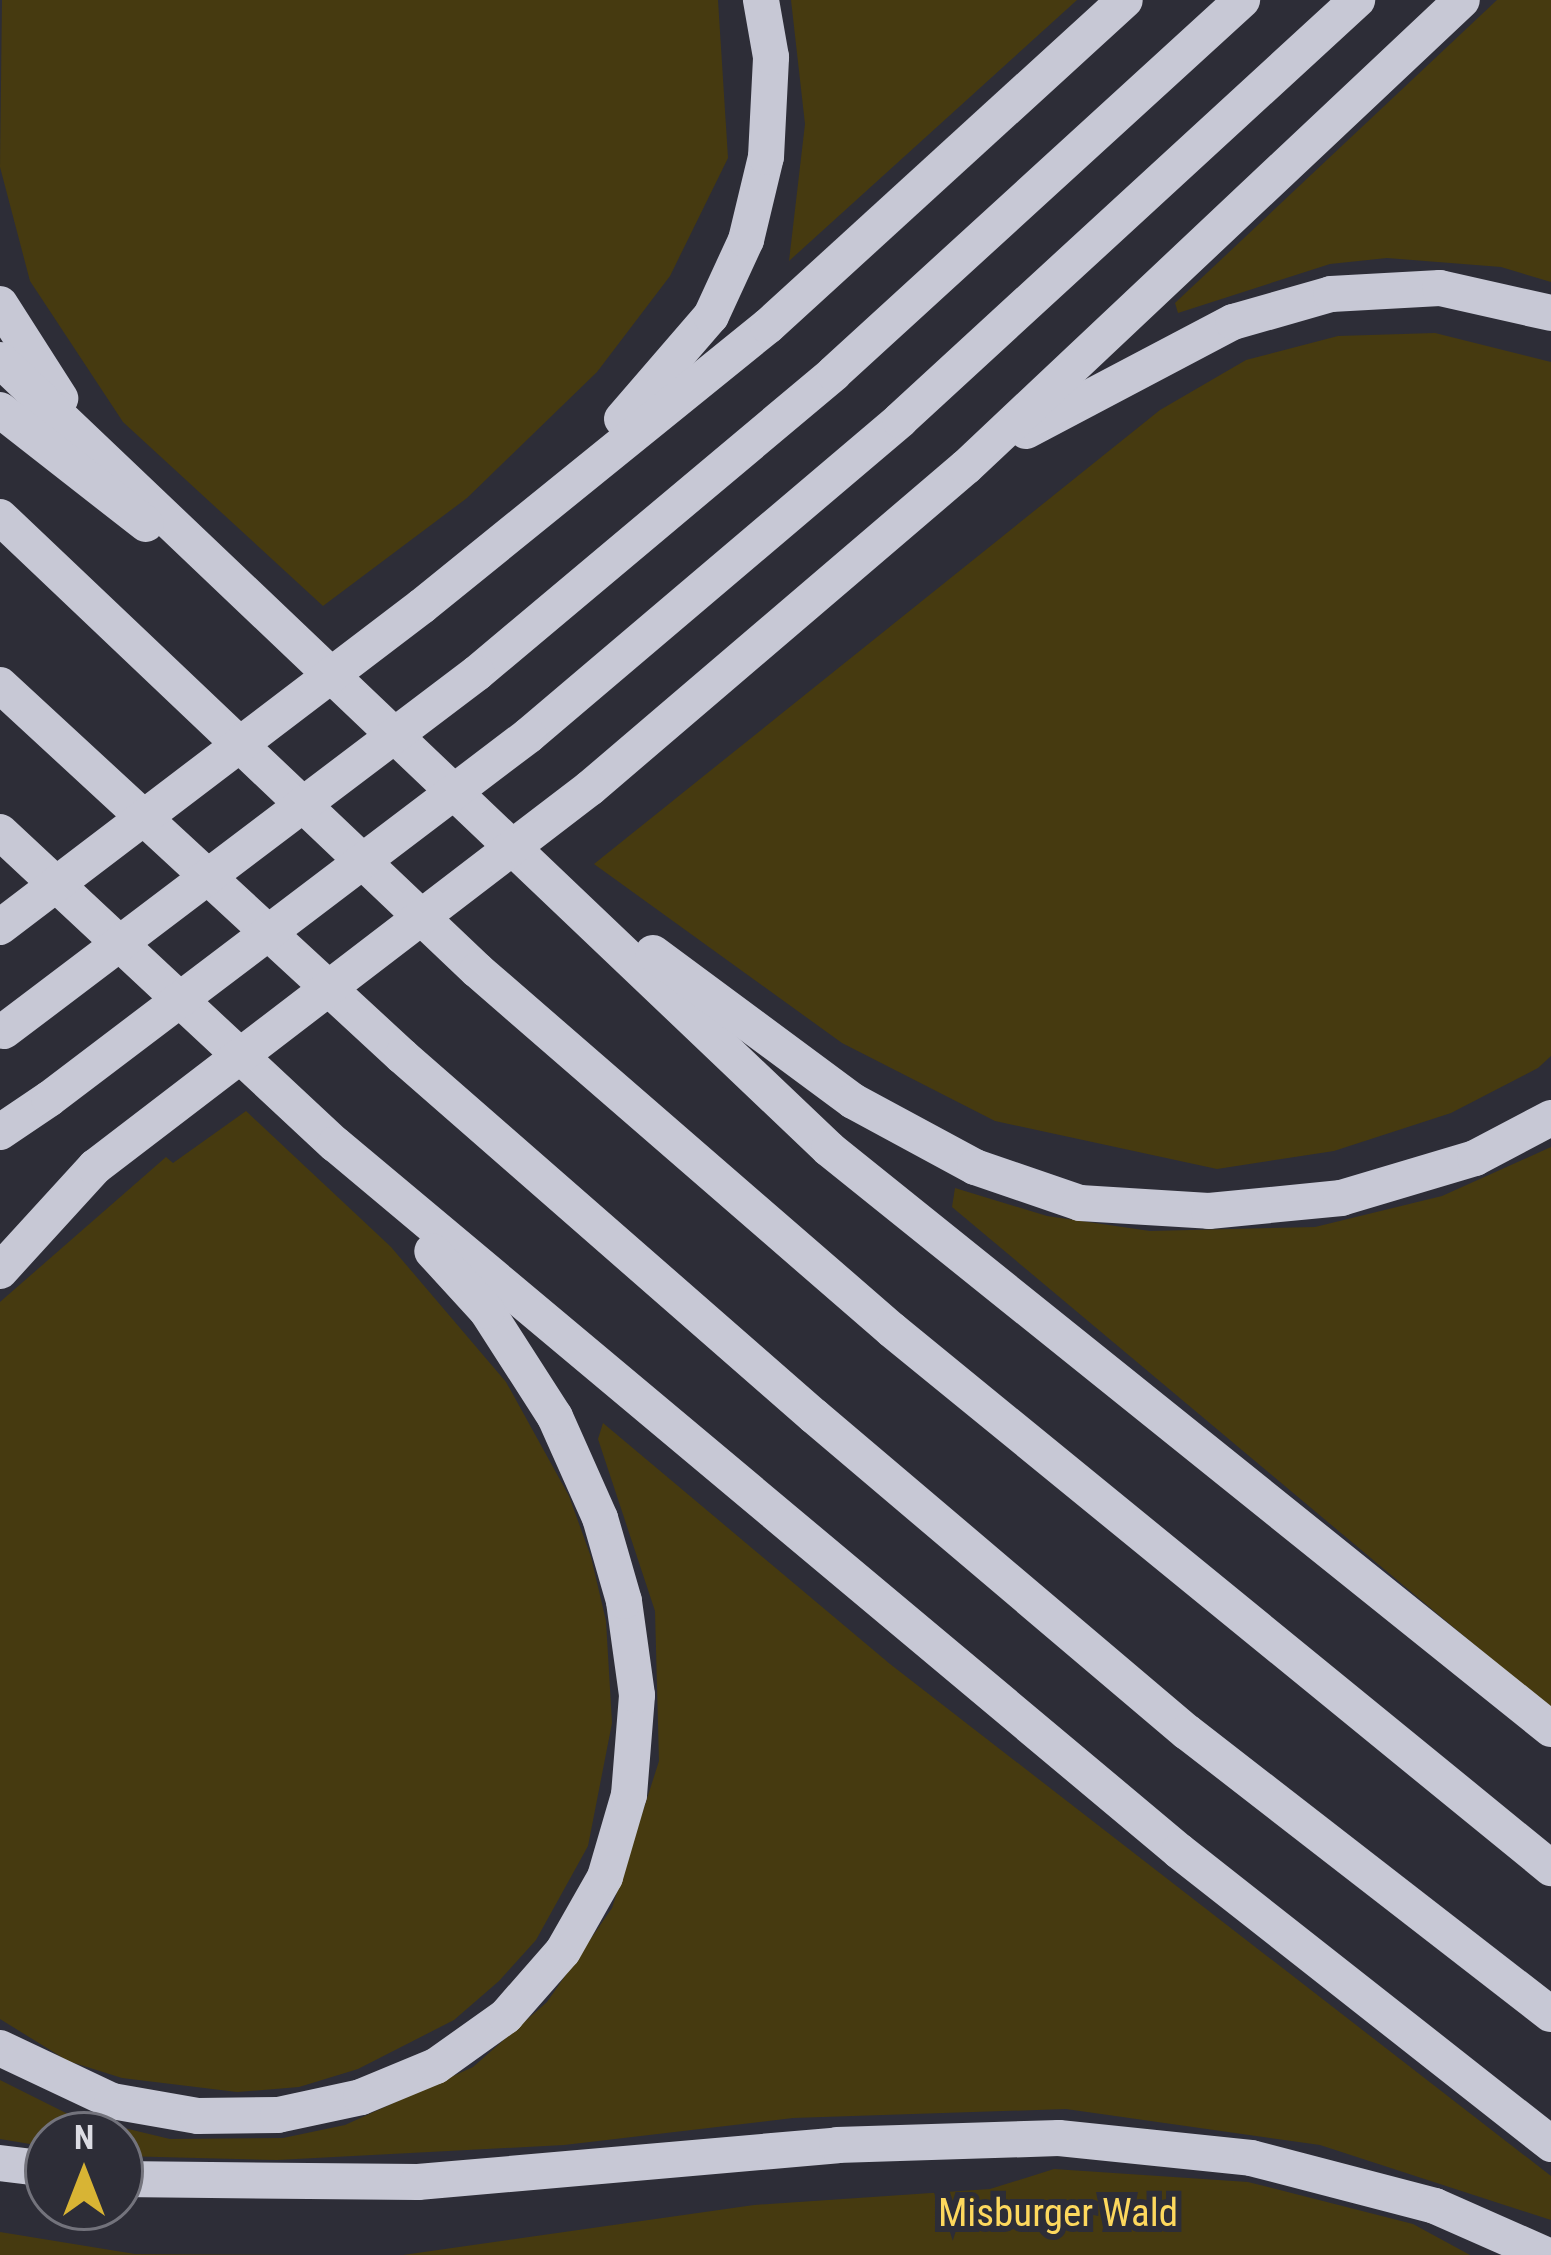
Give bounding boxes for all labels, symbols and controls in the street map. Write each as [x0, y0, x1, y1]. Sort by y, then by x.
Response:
north arrow [24, 2111, 144, 2231]
text: N [74, 2118, 94, 2157]
park label: Misburger Wald [938, 2190, 1178, 2236]

